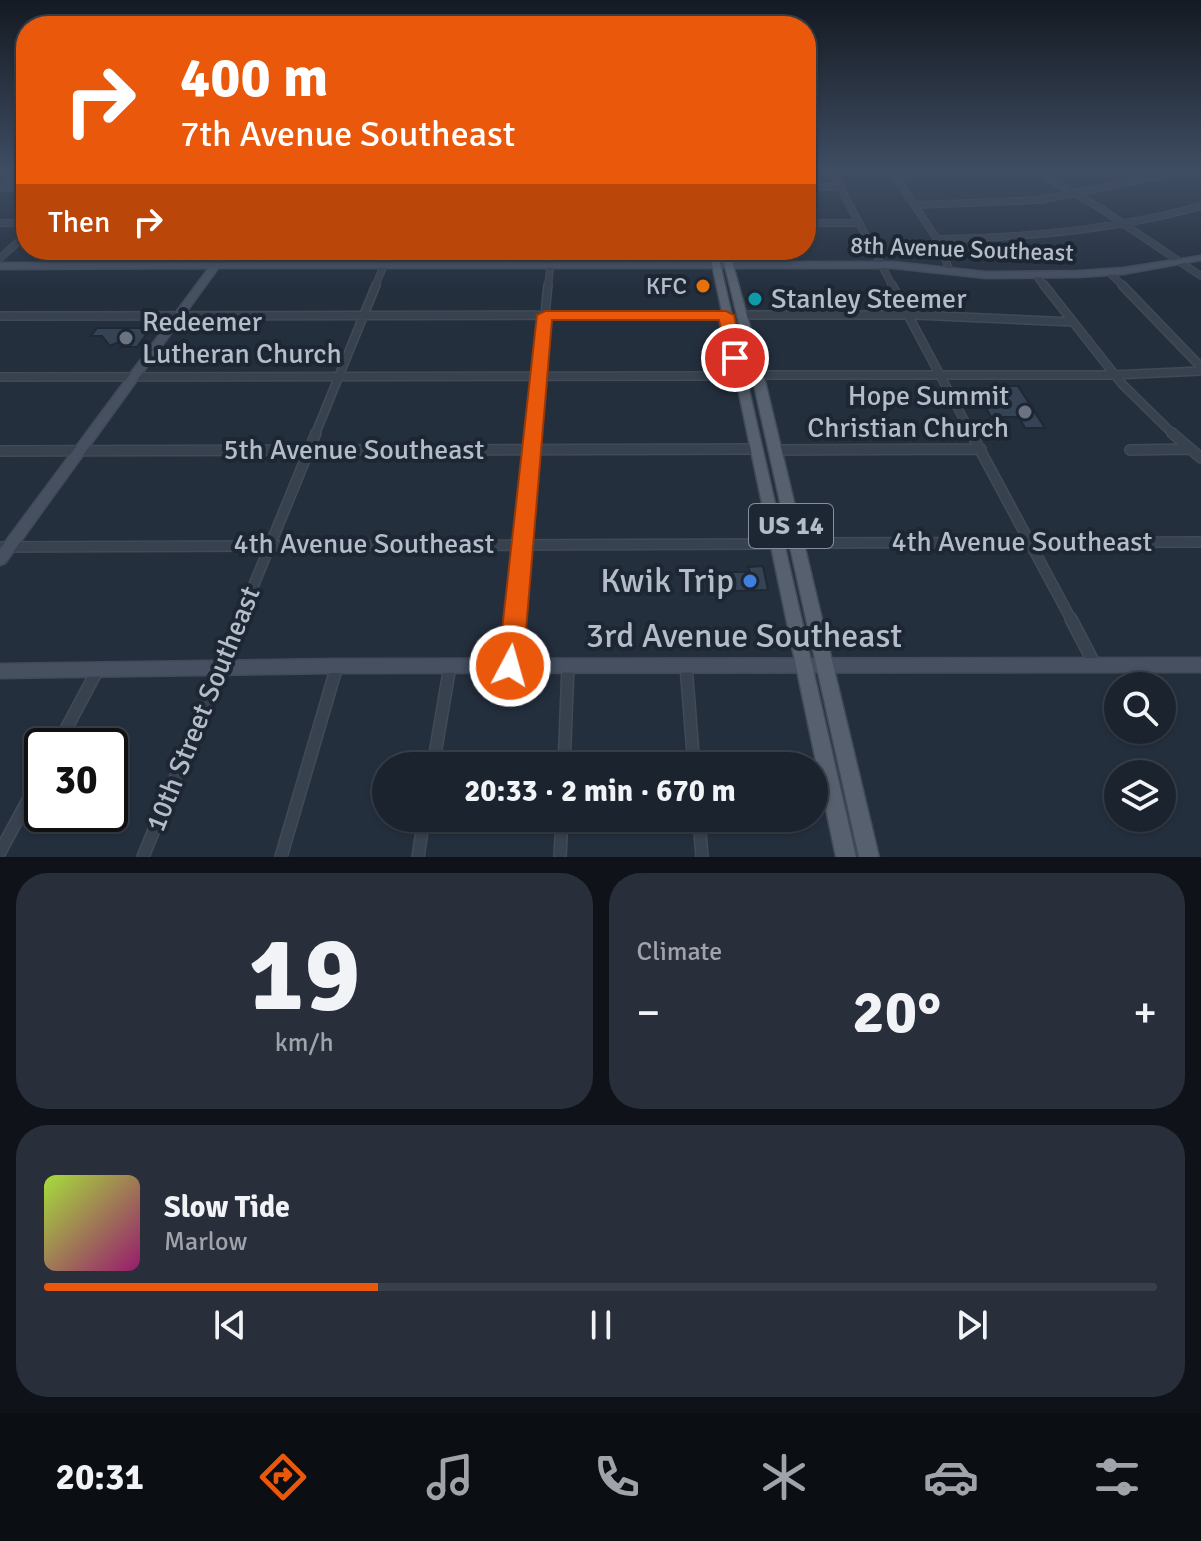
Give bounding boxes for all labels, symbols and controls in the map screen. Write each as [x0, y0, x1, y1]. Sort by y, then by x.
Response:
text: 400 m [180, 43, 328, 112]
icon: right [48, 48, 152, 152]
text: 7th Avenue Southeast [180, 112, 515, 157]
icon: right [126, 200, 170, 244]
text: Then [48, 204, 110, 241]
street label: 8th Avenue Southeast [850, 230, 1074, 268]
place label: KFC [646, 271, 687, 301]
marker: KFC [694, 277, 712, 295]
place label: Stanley Steemer [771, 282, 967, 316]
marker: Stanley Steemer [746, 290, 764, 308]
place label: Redeemer Lutheran Church [142, 305, 342, 371]
pin [701, 324, 769, 392]
marker: Redeemer Lutheran Church [117, 329, 135, 347]
icon: arrive [713, 336, 757, 380]
place label: Hope Summit Christian Church [807, 379, 1009, 445]
marker: Hope Summit Christian Church [1016, 403, 1034, 421]
street label: 5th Avenue Southeast [224, 433, 485, 467]
road number: US 14 [749, 504, 833, 548]
street label: 4th Avenue Southeast [892, 525, 1153, 559]
street label: 4th Avenue Southeast [234, 527, 495, 561]
place label: Kwik Trip [600, 560, 734, 602]
marker: Kwik Trip [741, 572, 759, 590]
street label: 10th Street Southeast [138, 581, 268, 837]
street label: 3rd Avenue Southeast [586, 615, 902, 657]
position arrow [468, 624, 552, 708]
map controls [1104, 672, 1176, 832]
button: search [1104, 672, 1176, 744]
speed limit sign: 30 [24, 728, 128, 832]
button: layers [1104, 760, 1176, 832]
text: 20:33 · 2 min · 670 m [464, 773, 736, 810]
text: 19 [248, 911, 360, 1039]
text: Climate [637, 936, 722, 968]
text: 20° [852, 976, 941, 1050]
text: − [637, 986, 660, 1040]
text: + [1133, 986, 1157, 1040]
text: km/h [275, 1027, 334, 1059]
text: Slow Tide [164, 1189, 290, 1226]
text: Marlow [164, 1226, 247, 1258]
icon: previous [208, 1303, 252, 1347]
icon: pause [579, 1303, 623, 1347]
icon: next [950, 1303, 994, 1347]
icon: directions [255, 1449, 311, 1505]
icon: music [422, 1449, 478, 1505]
icon: phone [589, 1449, 645, 1505]
icon: climate [756, 1449, 812, 1505]
icon: car [923, 1449, 979, 1505]
icon: filters [1089, 1449, 1145, 1505]
text: 20:31 [55, 1455, 144, 1500]

